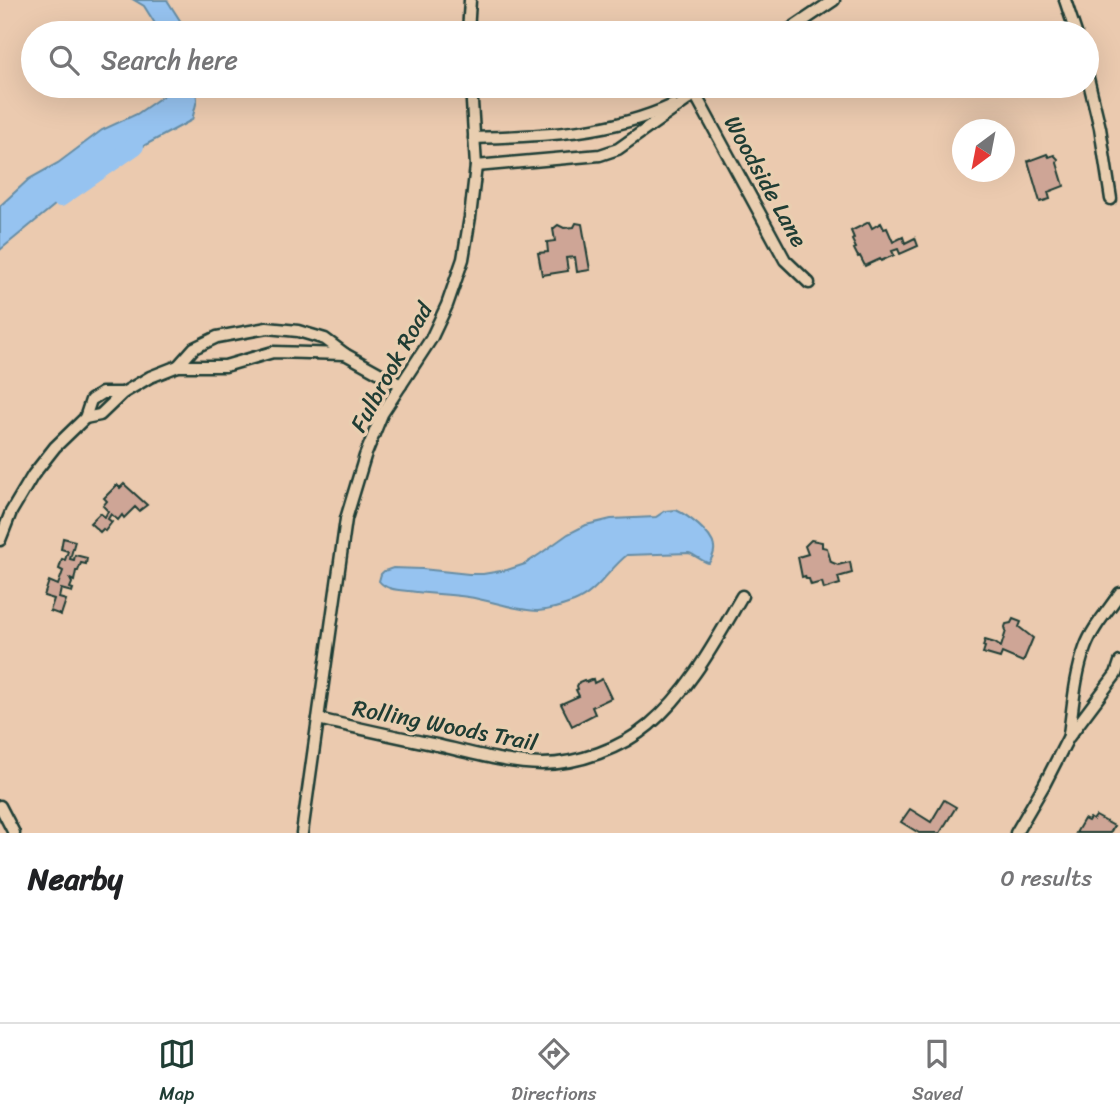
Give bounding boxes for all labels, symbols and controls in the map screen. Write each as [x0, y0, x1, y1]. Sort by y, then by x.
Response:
search box [21, 21, 1099, 98]
text: Search here [101, 37, 238, 83]
icon: search [45, 41, 83, 79]
street label: Woodside Lane [712, 108, 819, 255]
north arrow [952, 119, 1015, 182]
street label: Fulbrook Road [339, 293, 445, 440]
street label: Rolling Woods Trail [349, 687, 541, 764]
text: Nearby [28, 852, 123, 906]
text: 0 results [1000, 858, 1092, 899]
tab: Map [158, 1035, 196, 1110]
tab: Directions [511, 1035, 597, 1110]
tab: Saved [912, 1035, 962, 1110]

